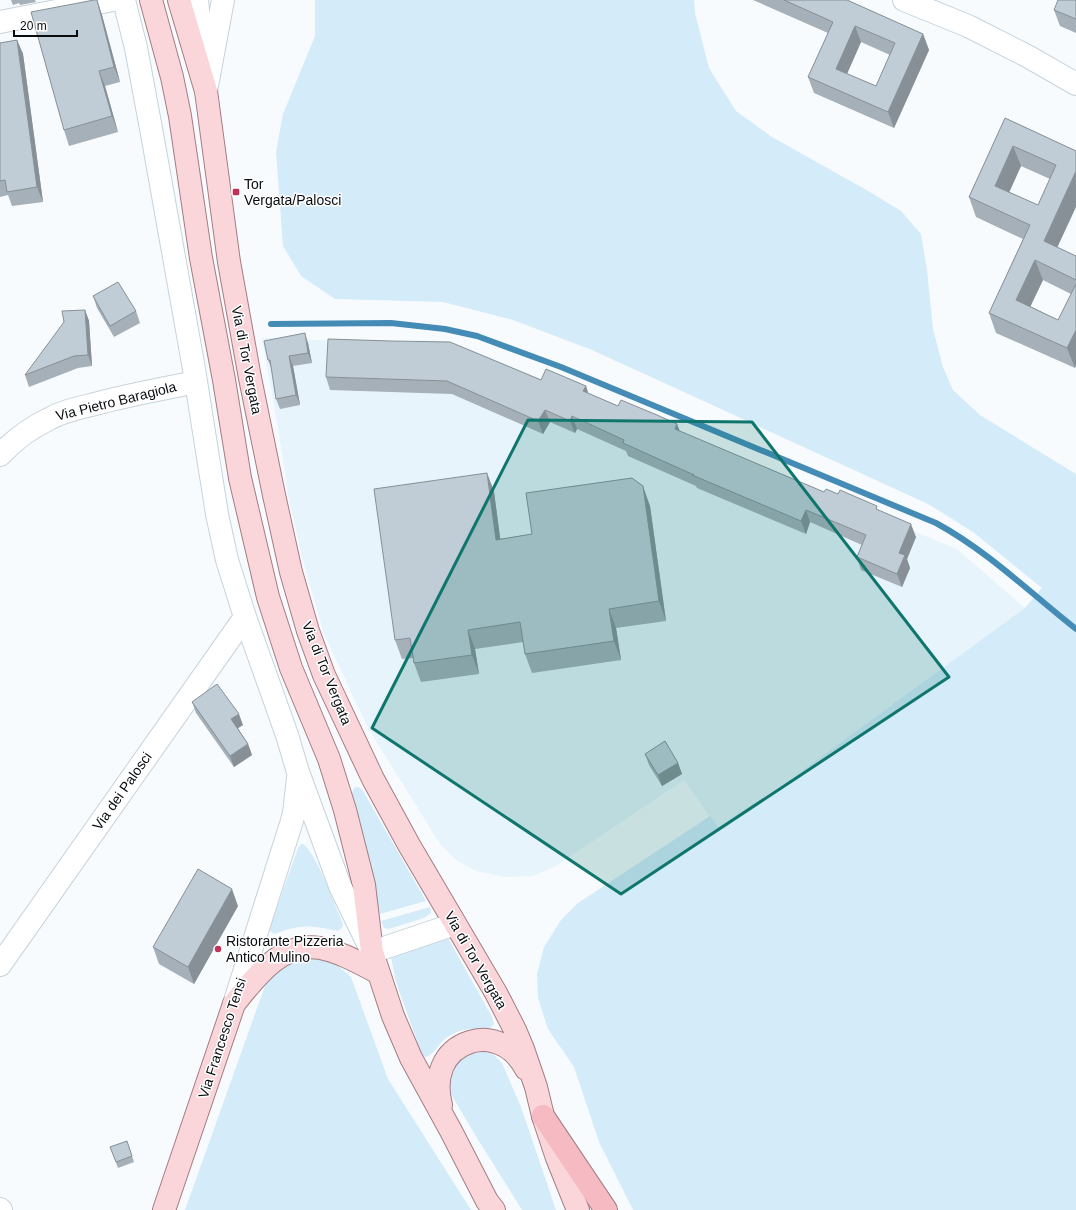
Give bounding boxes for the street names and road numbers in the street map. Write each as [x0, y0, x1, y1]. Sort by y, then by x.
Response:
street label: Via di Tor Vergata [229, 304, 265, 416]
street label: Via Pietro Baragiola [54, 378, 178, 424]
street label: Via di Tor Vergata [299, 619, 355, 727]
street label: Via dei Palosci [89, 749, 155, 833]
street label: Via di Tor Vergata [442, 908, 511, 1012]
street label: Via Francesco Tensi [195, 976, 249, 1100]

